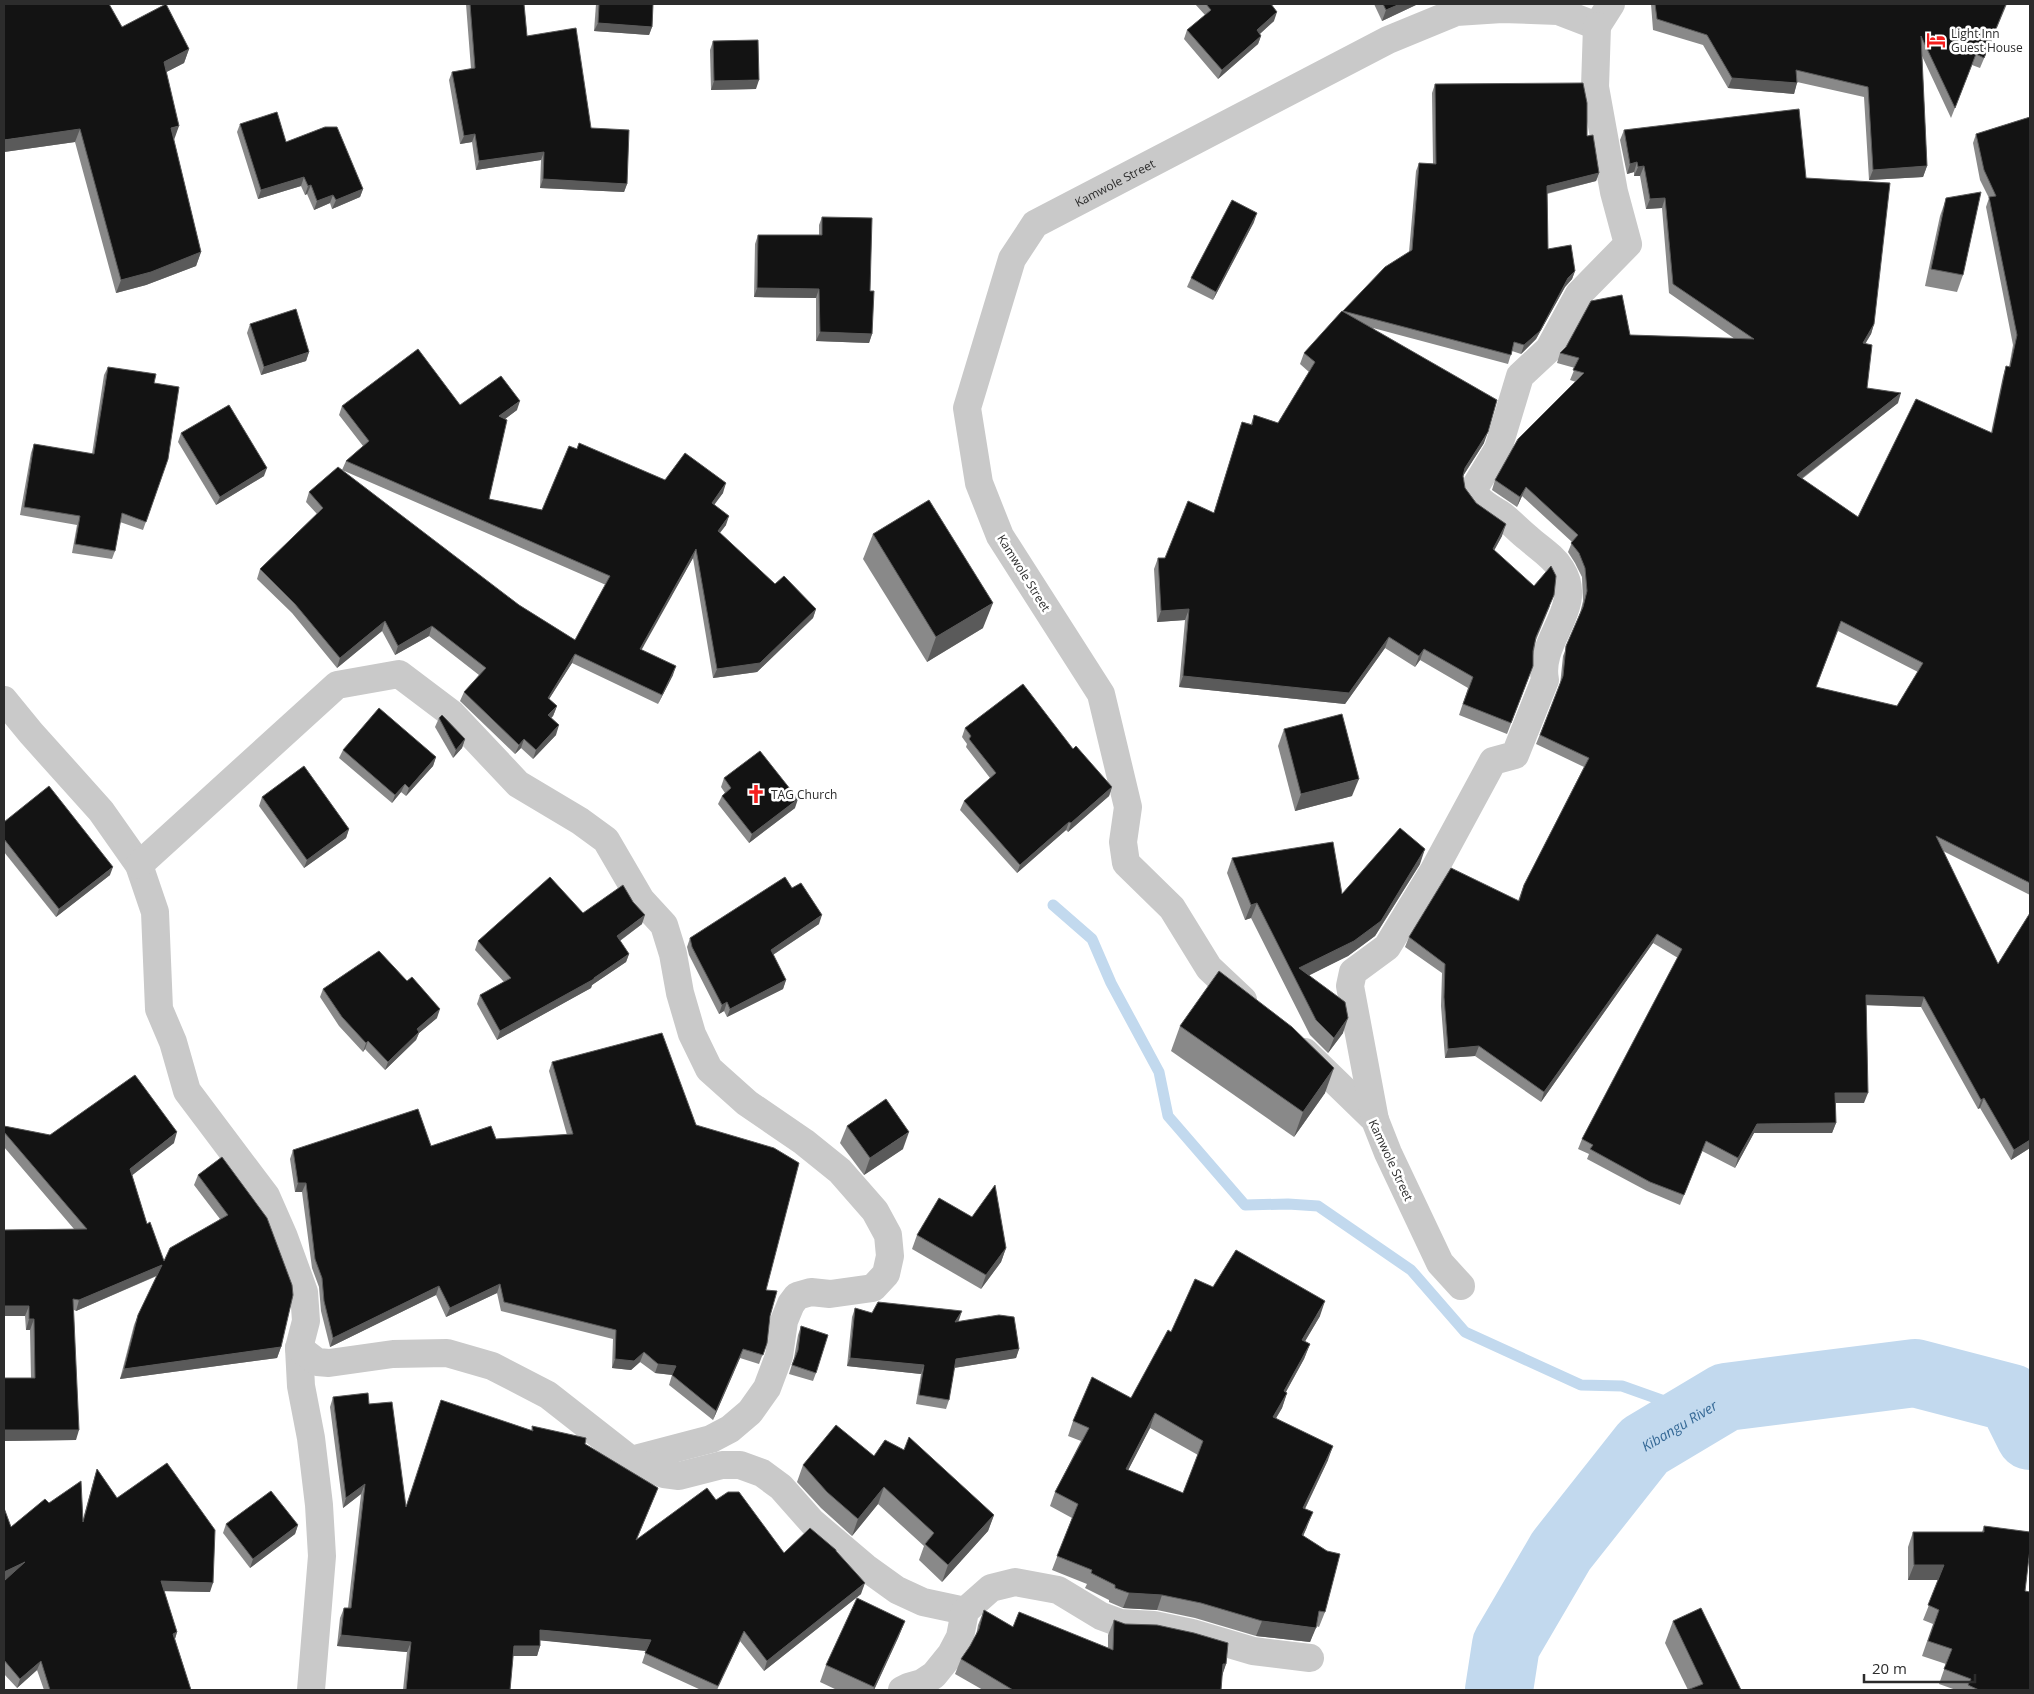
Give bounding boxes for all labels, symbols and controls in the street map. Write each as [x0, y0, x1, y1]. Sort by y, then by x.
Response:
place label: Light Inn Guest House [1951, 25, 2023, 56]
hotel icon: Light Inn Guest House [1925, 29, 1947, 51]
street label: Kamwole Street [1072, 155, 1158, 210]
street label: Kamwole Street [993, 531, 1055, 615]
church icon: TAG Church [745, 783, 767, 805]
place label: TAG Church [771, 786, 837, 803]
street label: Kamwole Street [1365, 1117, 1417, 1203]
water label: Kibangu River [1638, 1395, 1721, 1455]
scale bar [1864, 1652, 1975, 1684]
text: 20 m [1872, 1658, 1907, 1678]

